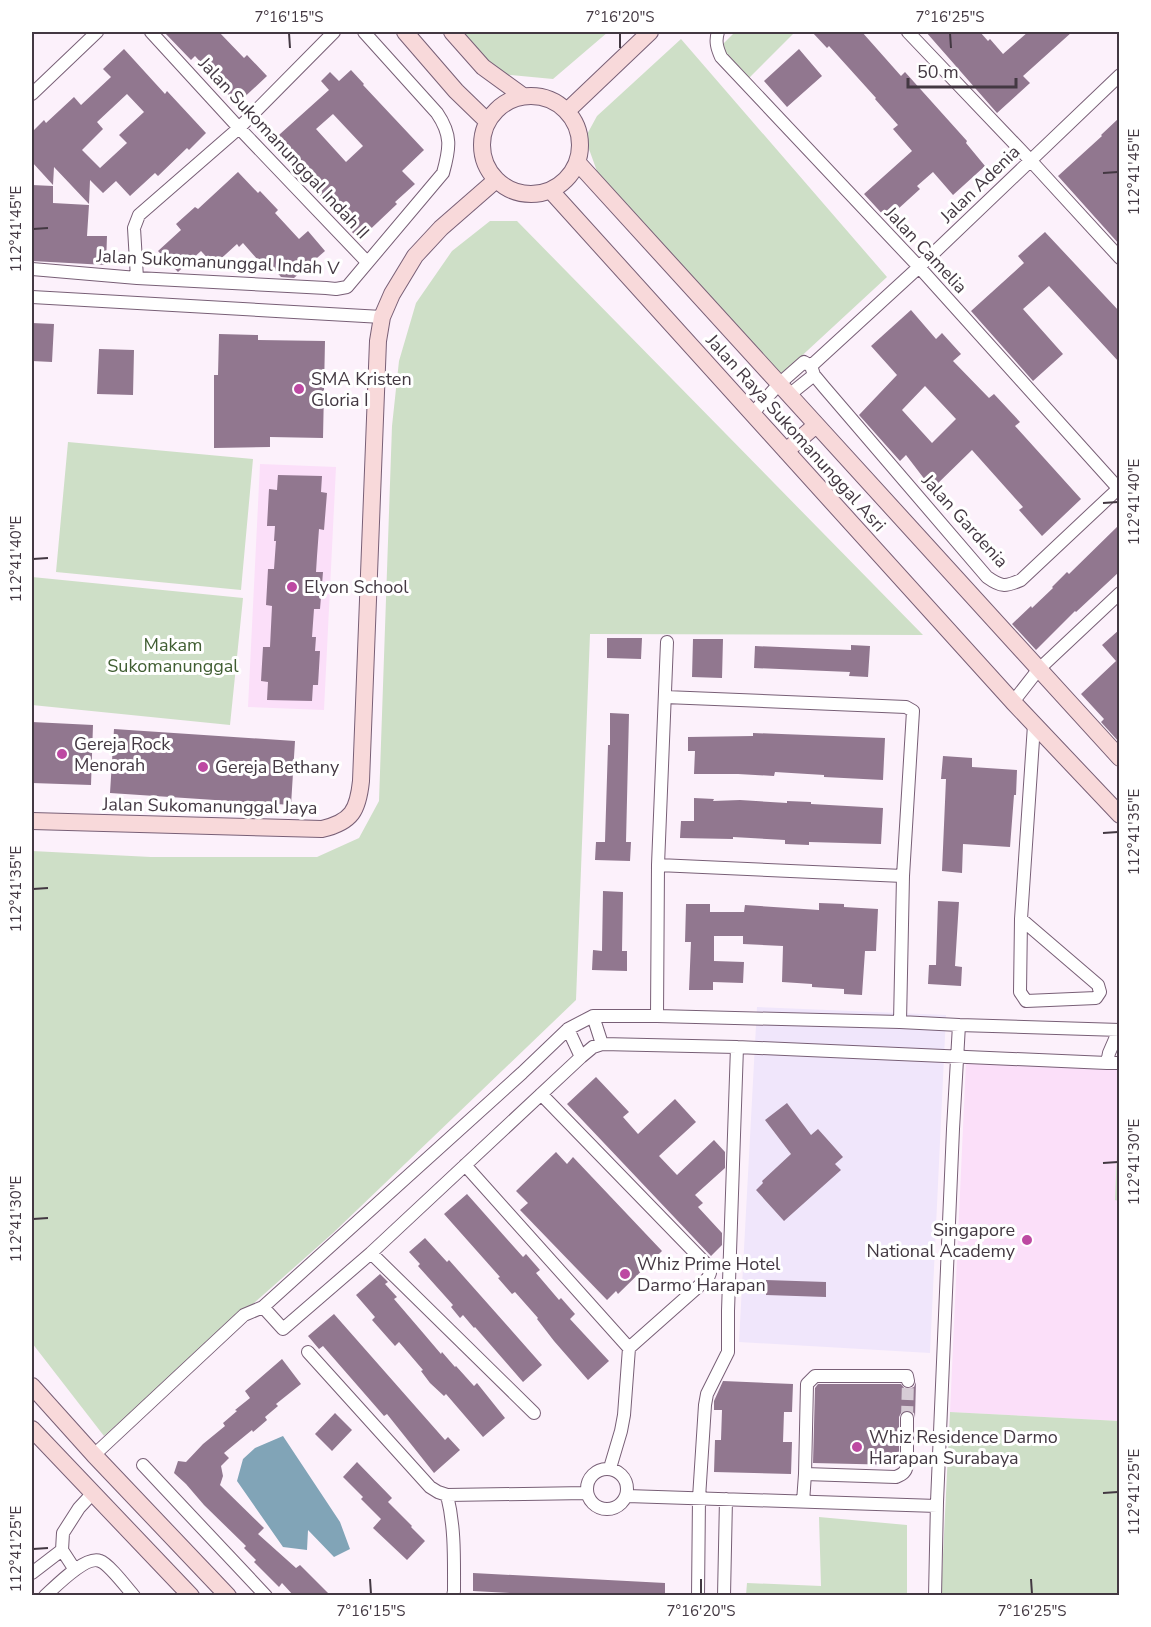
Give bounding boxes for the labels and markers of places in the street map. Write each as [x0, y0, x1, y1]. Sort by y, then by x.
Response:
place label: SMA Kristen Gloria I [311, 367, 412, 412]
marker: SMA Kristen Gloria I [292, 382, 306, 396]
place label: Elyon School [304, 575, 409, 599]
marker: Elyon School [285, 580, 299, 594]
place label: Gereja Rock Menorah [74, 732, 171, 777]
marker: Gereja Rock Menorah [55, 747, 69, 761]
place label: Gereja Bethany [215, 755, 340, 779]
marker: Gereja Bethany [196, 760, 210, 774]
place label: Singapore National Academy [866, 1218, 1016, 1263]
marker: Singapore National Academy [1020, 1233, 1034, 1247]
place label: Whiz Prime Hotel Darmo Harapan [637, 1252, 781, 1297]
marker: Whiz Prime Hotel Darmo Harapan [618, 1267, 632, 1281]
place label: Whiz Residence Darmo Harapan Surabaya [869, 1425, 1058, 1470]
marker: Whiz Residence Darmo Harapan Surabaya [850, 1440, 864, 1454]

